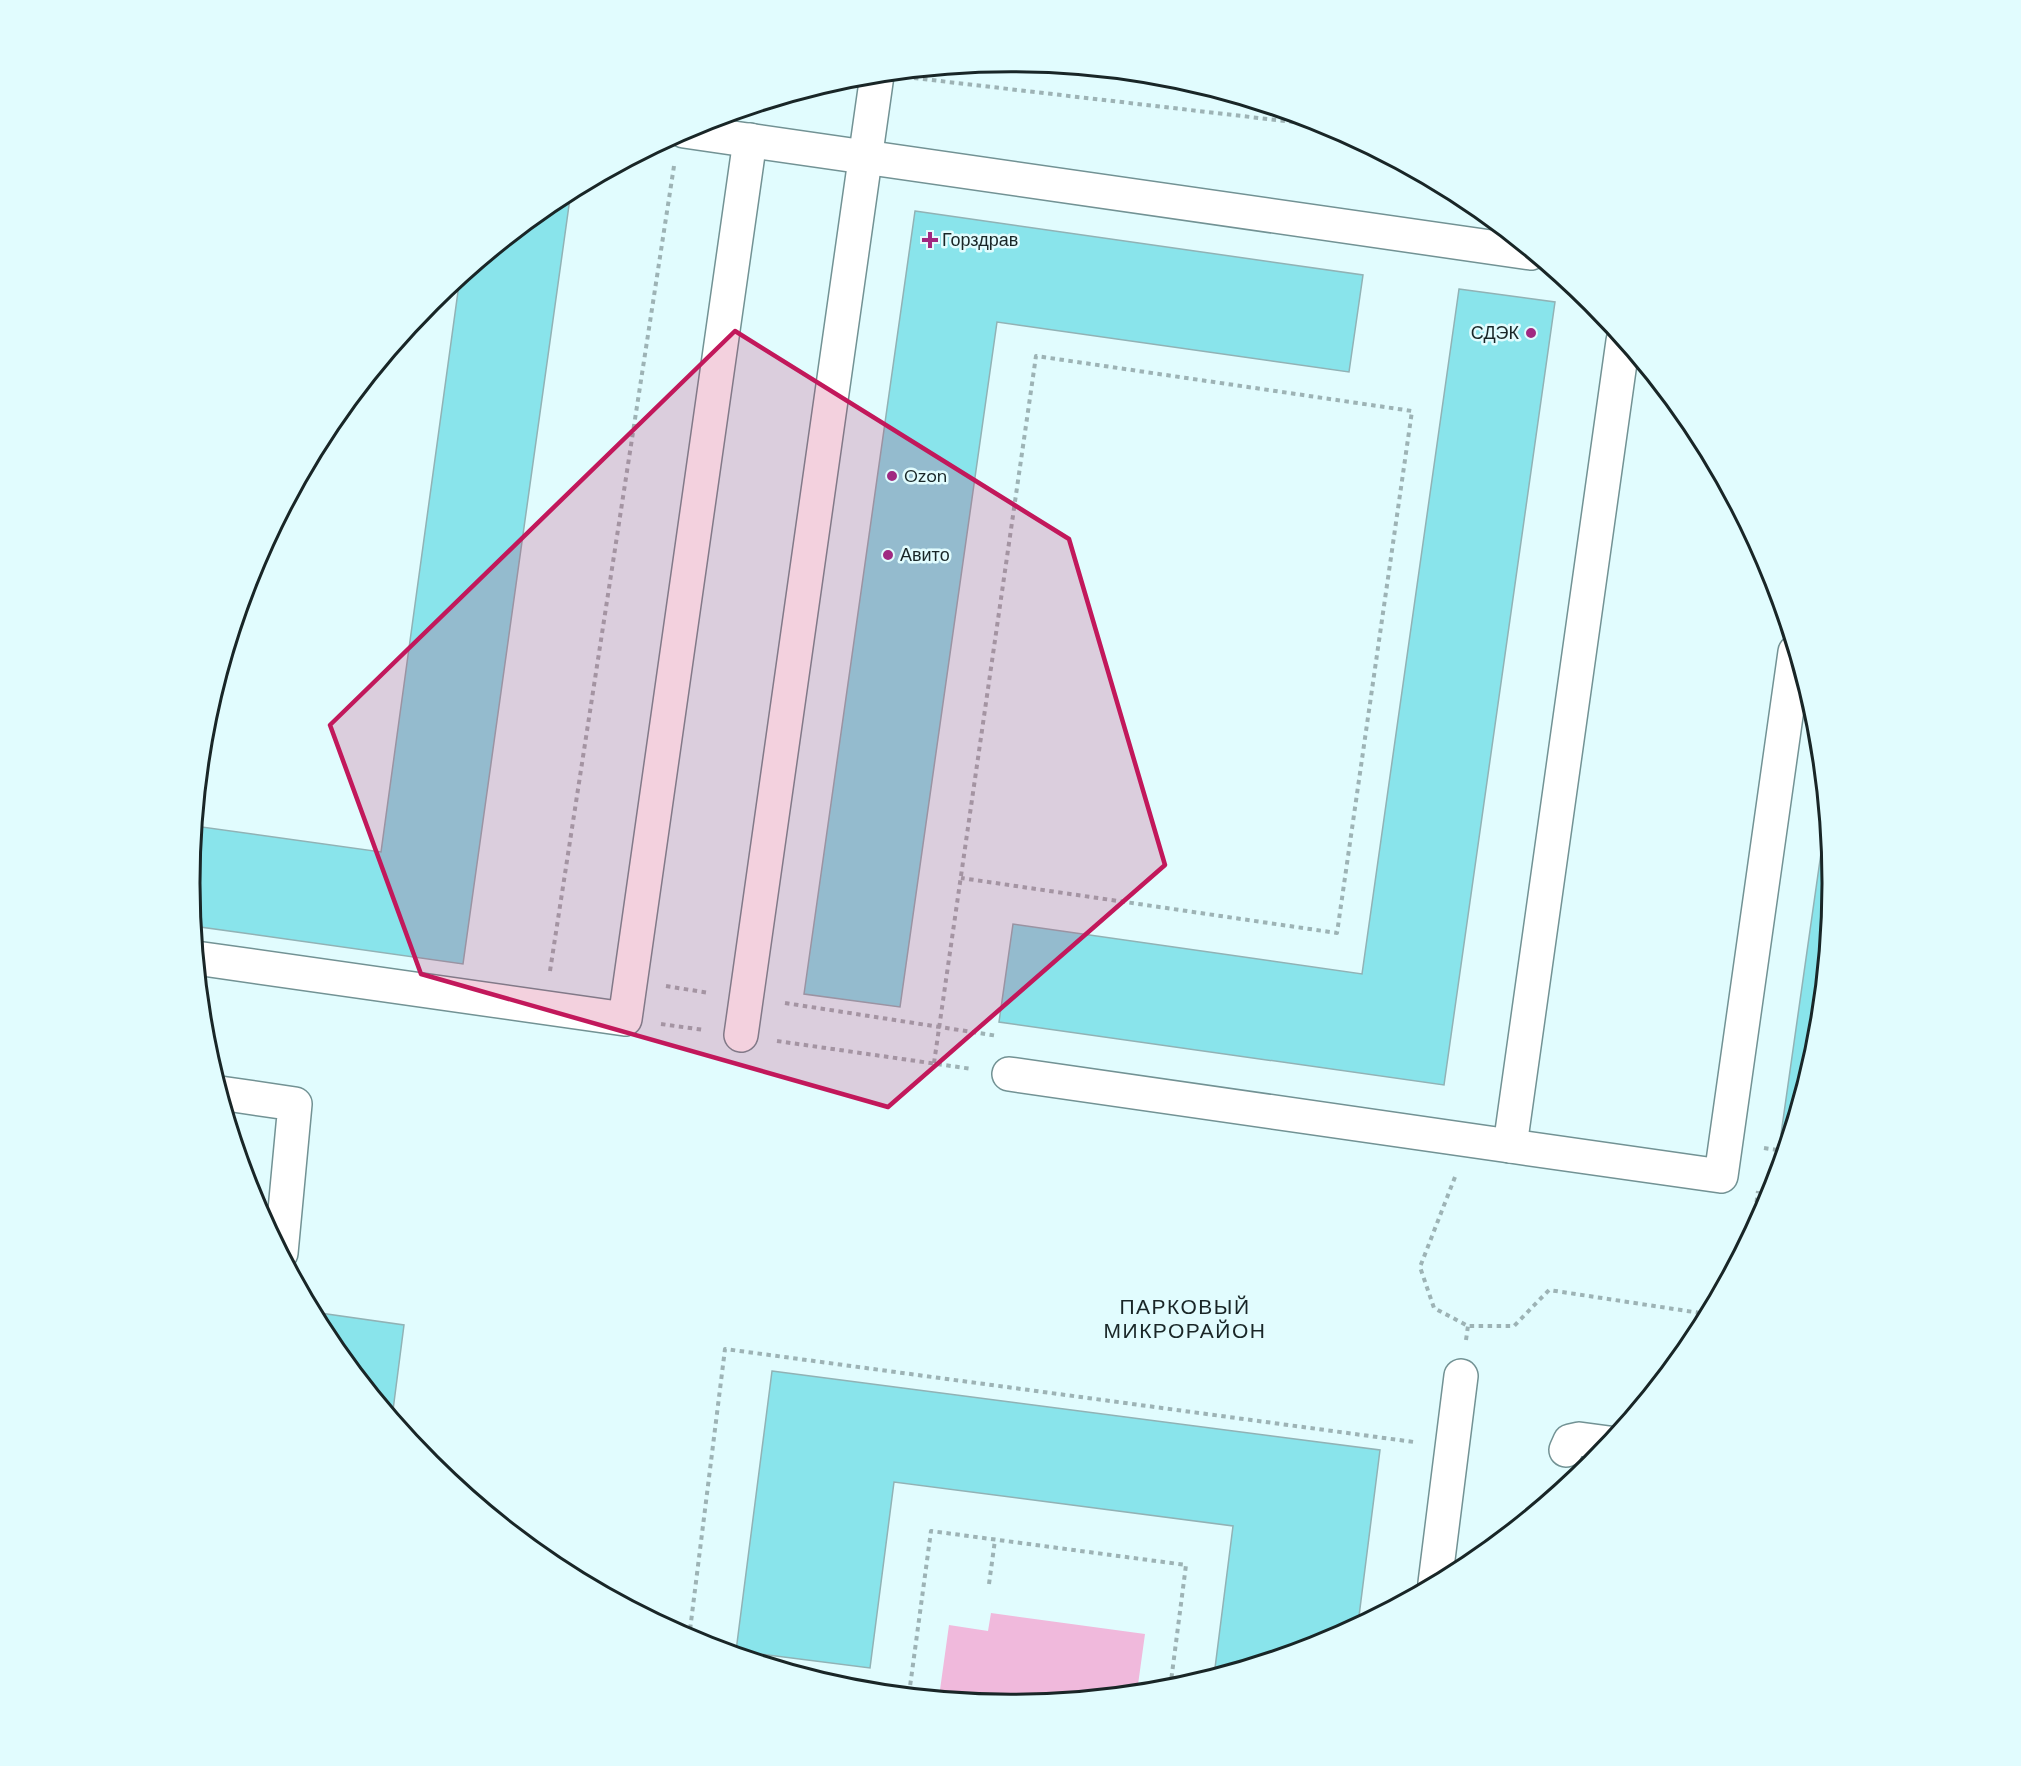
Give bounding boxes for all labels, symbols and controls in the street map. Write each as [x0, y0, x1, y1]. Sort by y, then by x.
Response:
place label: Горздрав [942, 228, 1018, 252]
marker: Горздрав [923, 233, 937, 247]
place label: СДЭК [1471, 321, 1520, 345]
marker: СДЭК [1524, 326, 1538, 340]
place label: Ozon [904, 464, 947, 488]
marker: Ozon [885, 469, 899, 483]
place label: Авито [900, 543, 950, 567]
marker: Авито [881, 548, 895, 562]
district label: ПАРКОВЫЙ МИКРОРАЙОН [1104, 1293, 1266, 1345]

